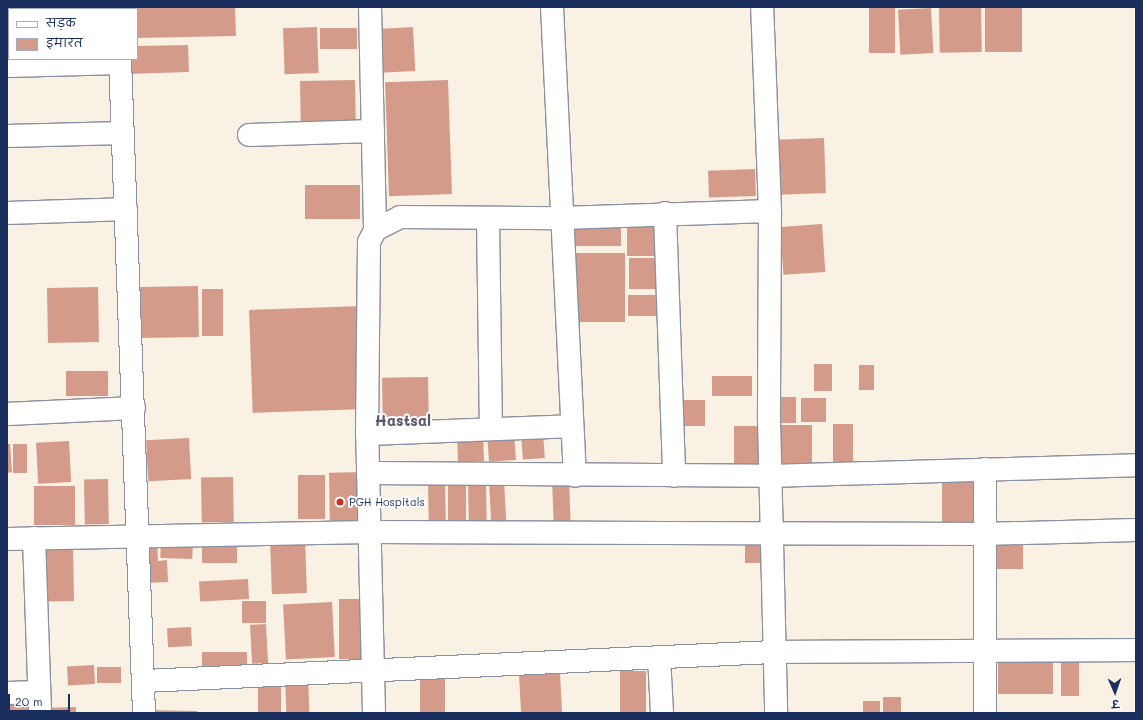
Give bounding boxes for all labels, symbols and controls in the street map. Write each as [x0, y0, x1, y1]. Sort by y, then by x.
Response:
legend [8, 8, 138, 60]
text: सड़क [46, 14, 76, 30]
text: इमारत [46, 34, 83, 50]
district label: Hastsal [375, 412, 431, 430]
place label: PGH Hospitals [349, 495, 425, 509]
marker: PGH Hospitals [334, 496, 346, 508]
north arrow [1095, 672, 1135, 712]
scale bar [10, 686, 72, 712]
text: 20 m [15, 693, 43, 709]
text: उ [1112, 697, 1119, 712]

